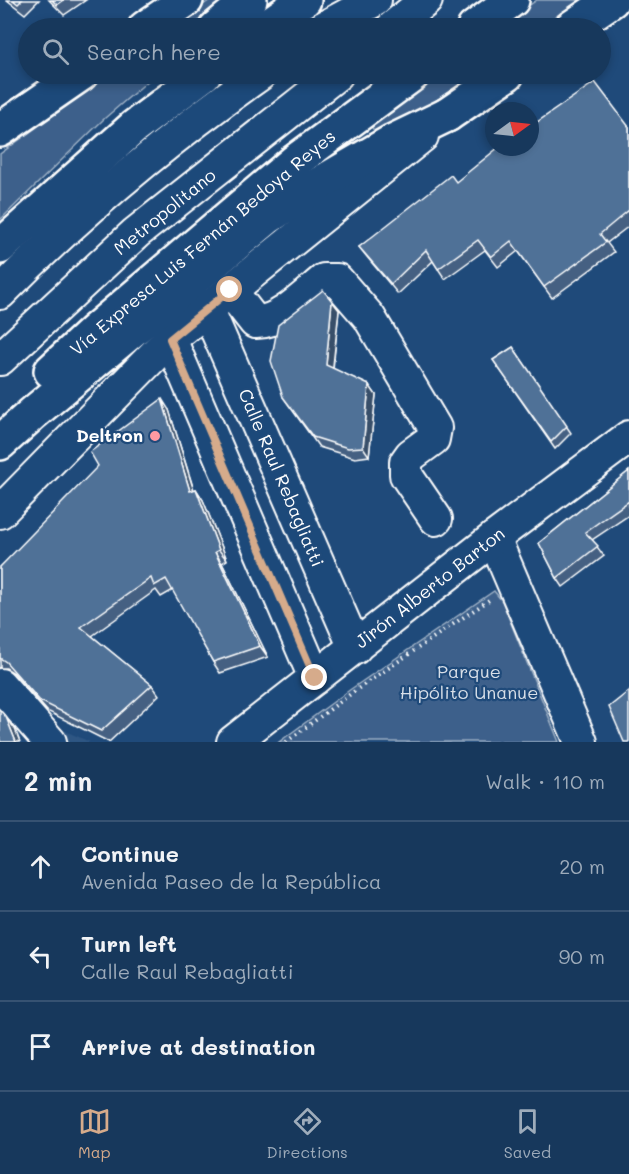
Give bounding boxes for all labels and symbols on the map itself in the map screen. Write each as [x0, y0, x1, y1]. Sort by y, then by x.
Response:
north arrow [485, 102, 539, 156]
street label: Vía Expresa Luis Fernán Bedoya Reyes [64, 124, 340, 361]
street label: Metropolitano [108, 162, 221, 260]
route start [216, 276, 242, 302]
street label: Calle Raul Rebagliatti [234, 385, 330, 570]
place label: Deltron [76, 423, 143, 447]
marker: Deltron [148, 429, 162, 443]
street label: Jirón Alberto Barton [350, 521, 509, 653]
park label: Parque Hipólito Unanue [400, 659, 538, 704]
route end [301, 664, 327, 690]

